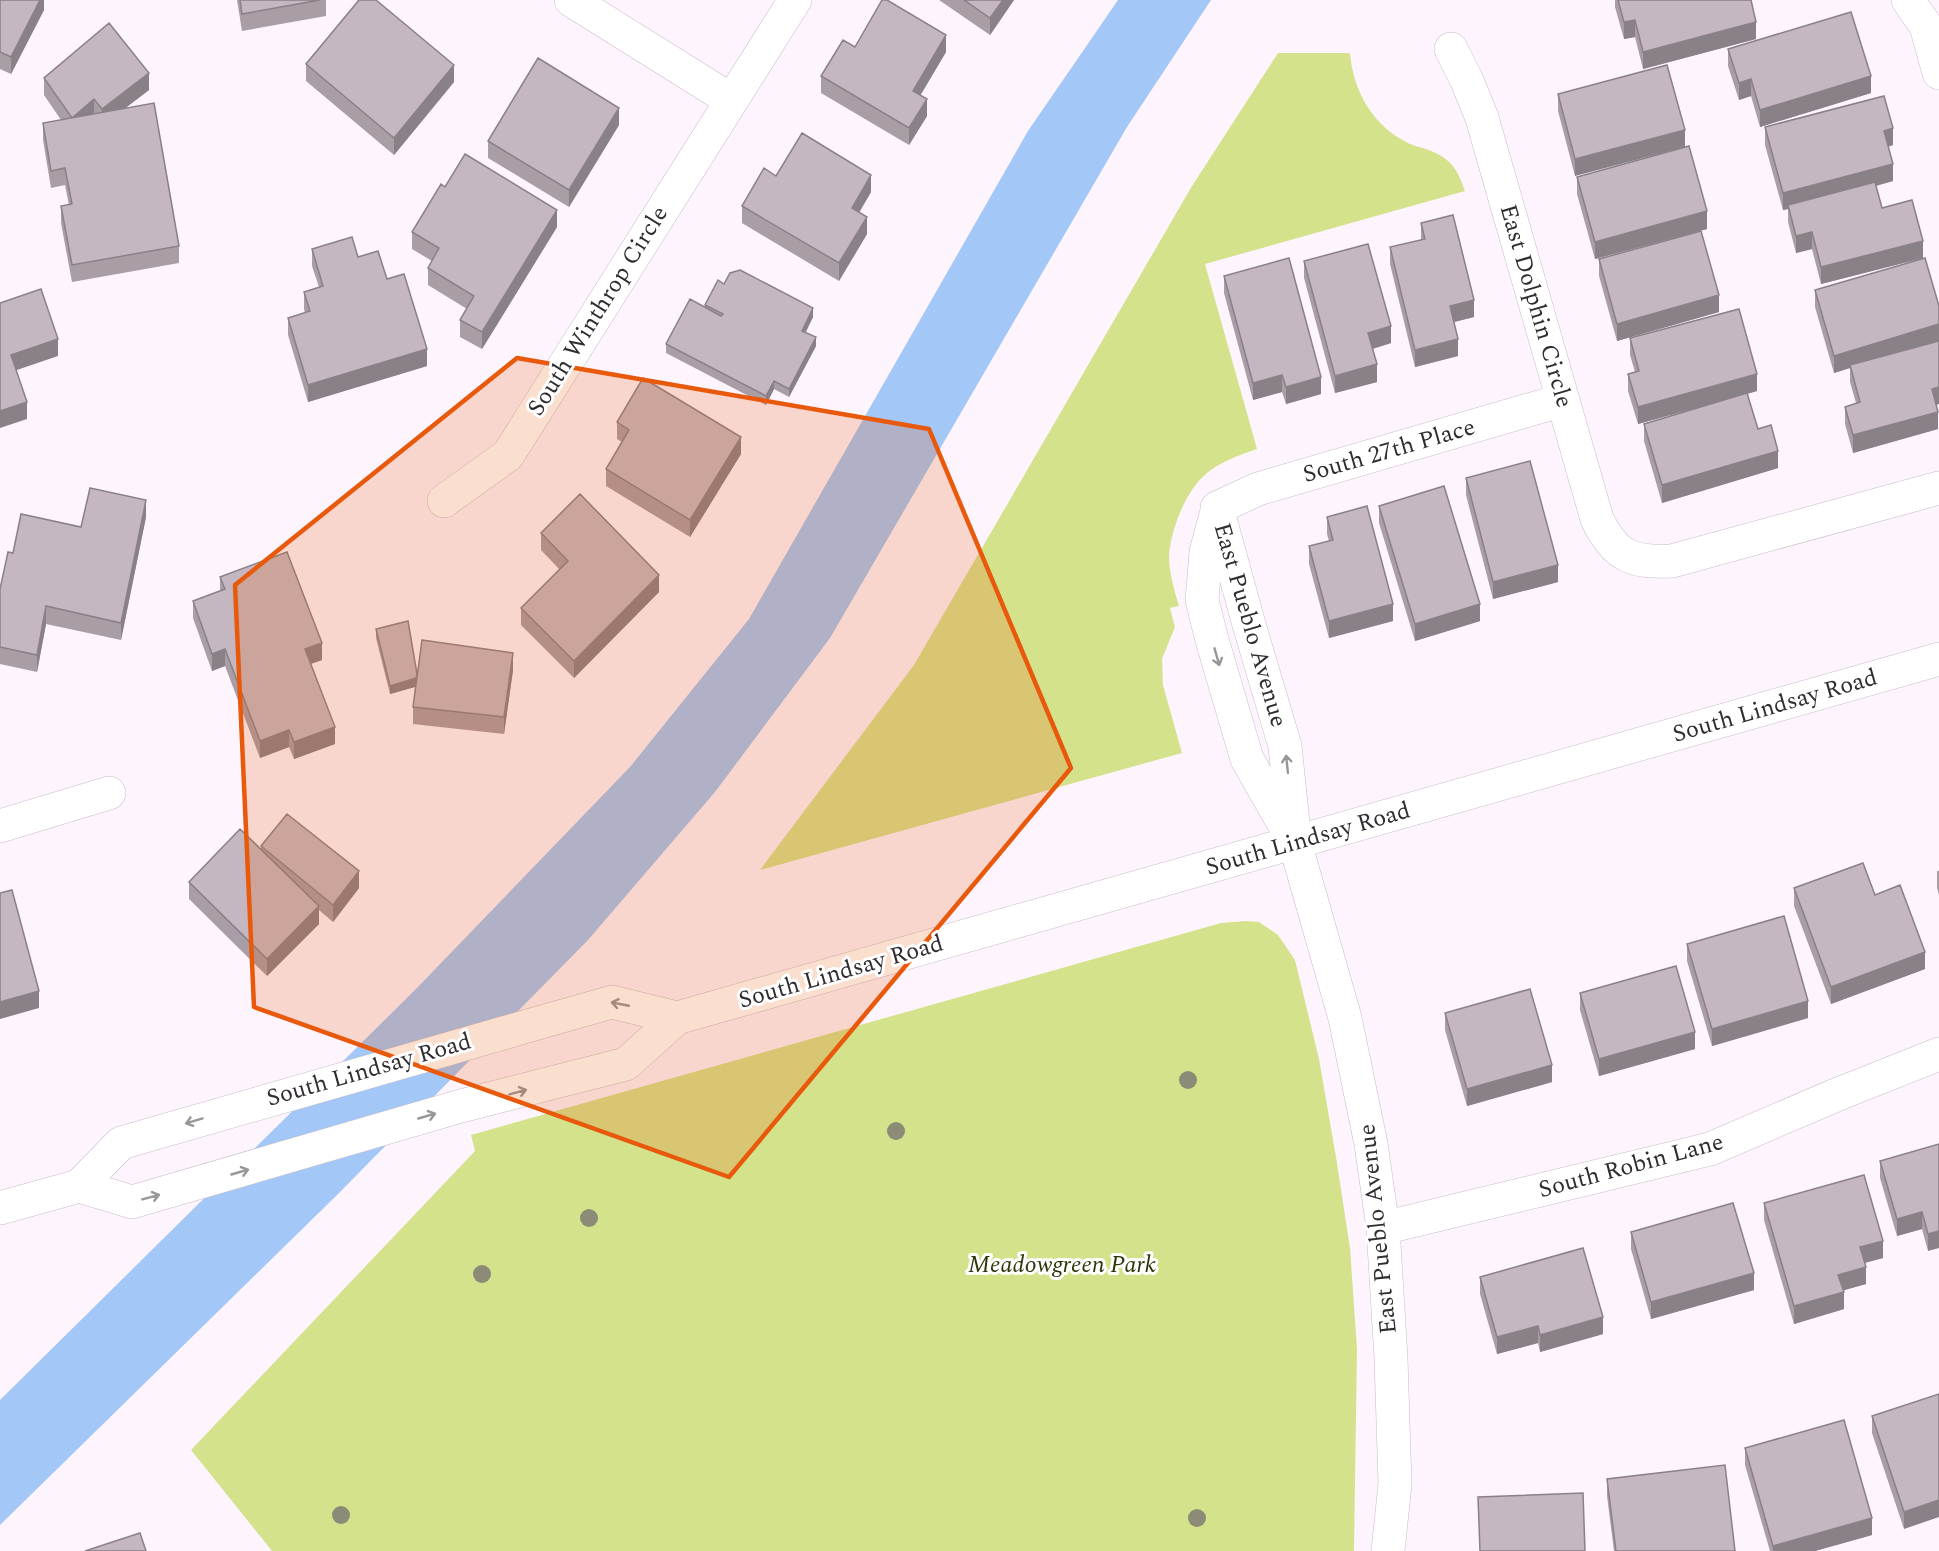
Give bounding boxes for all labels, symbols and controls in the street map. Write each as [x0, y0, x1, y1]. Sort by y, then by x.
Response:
street label: South Winthrop Circle [519, 199, 677, 423]
street label: East Dolphin Circle [1490, 200, 1582, 412]
street label: South 27th Place [1299, 409, 1479, 493]
street label: East Pueblo Avenue [1204, 519, 1296, 731]
one-way arrow [1212, 647, 1223, 666]
street label: South Lindsay Road [1668, 660, 1882, 752]
one-way arrow [1281, 755, 1292, 774]
street label: South Lindsay Road [1201, 793, 1415, 885]
street label: South Lindsay Road [734, 926, 948, 1018]
one-way arrow [611, 999, 630, 1010]
street label: South Lindsay Road [262, 1024, 476, 1116]
one-way arrow [508, 1085, 527, 1097]
one-way arrow [417, 1110, 436, 1121]
one-way arrow [185, 1116, 204, 1127]
street label: East Pueblo Avenue [1349, 1122, 1407, 1336]
street label: South Robin Lane [1534, 1124, 1728, 1208]
one-way arrow [230, 1166, 249, 1177]
one-way arrow [141, 1191, 160, 1202]
park label: Meadowgreen Park [968, 1247, 1156, 1283]

